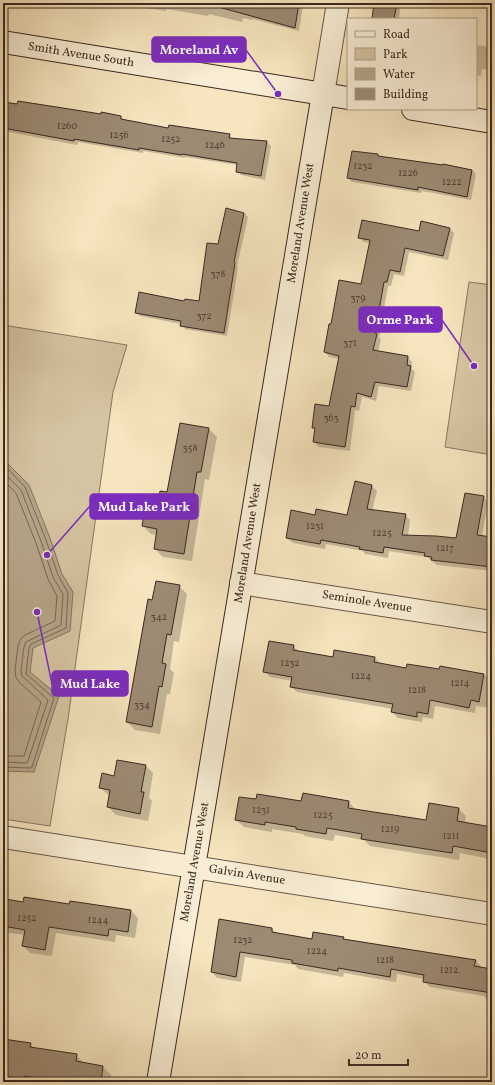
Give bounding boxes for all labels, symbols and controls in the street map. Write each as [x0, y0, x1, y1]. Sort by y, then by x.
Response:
legend [347, 18, 477, 110]
text: Road [383, 27, 410, 43]
callout: Moreland Av [152, 37, 246, 62]
street label: Smith Avenue South [27, 39, 135, 71]
text: Moreland Av [160, 42, 239, 60]
text: Park [383, 47, 408, 63]
text: Water [383, 67, 415, 83]
text: Building [383, 87, 428, 103]
house number: 1260 [57, 119, 77, 133]
house number: 1256 [109, 128, 129, 142]
house number: 1252 [161, 132, 181, 146]
house number: 1246 [205, 138, 225, 152]
house number: 1232 [353, 159, 373, 173]
street label: Moreland Avenue West [284, 162, 318, 284]
house number: 1226 [398, 166, 418, 180]
house number: 1222 [442, 175, 462, 189]
house number: 378 [211, 267, 225, 281]
house number: 379 [350, 291, 366, 305]
callout: Orme Park [359, 307, 442, 332]
house number: 372 [196, 309, 212, 323]
text: Orme Park [367, 312, 434, 330]
house number: 371 [343, 336, 357, 350]
house number: 363 [323, 411, 339, 425]
house number: 358 [182, 441, 198, 455]
street label: Moreland Avenue West [231, 482, 265, 604]
callout: Mud Lake Park [90, 494, 198, 519]
text: Mud Lake Park [98, 499, 190, 517]
house number: 1231 [306, 519, 324, 533]
house number: 1225 [372, 526, 392, 540]
house number: 1217 [436, 541, 454, 555]
street label: Seminole Avenue [321, 587, 413, 617]
house number: 342 [151, 610, 167, 624]
house number: 1232 [280, 656, 300, 670]
house number: 1224 [351, 669, 371, 683]
callout: Mud Lake [52, 671, 128, 696]
text: Mud Lake [60, 676, 120, 694]
house number: 1214 [450, 676, 470, 690]
house number: 1218 [408, 683, 426, 697]
house number: 334 [134, 698, 150, 712]
street label: Moreland Avenue West [177, 801, 213, 923]
house number: 1231 [252, 803, 270, 817]
house number: 1225 [313, 808, 333, 822]
house number: 1219 [381, 822, 399, 836]
house number: 1211 [442, 829, 460, 843]
street label: Galvin Avenue [208, 861, 287, 889]
house number: 1252 [17, 911, 37, 925]
house number: 1244 [88, 913, 108, 927]
house number: 1232 [233, 933, 253, 947]
house number: 1224 [307, 944, 327, 958]
house number: 1218 [376, 953, 394, 967]
house number: 1212 [440, 963, 458, 977]
scale bar [349, 1041, 408, 1067]
text: 20 m [355, 1048, 382, 1064]

